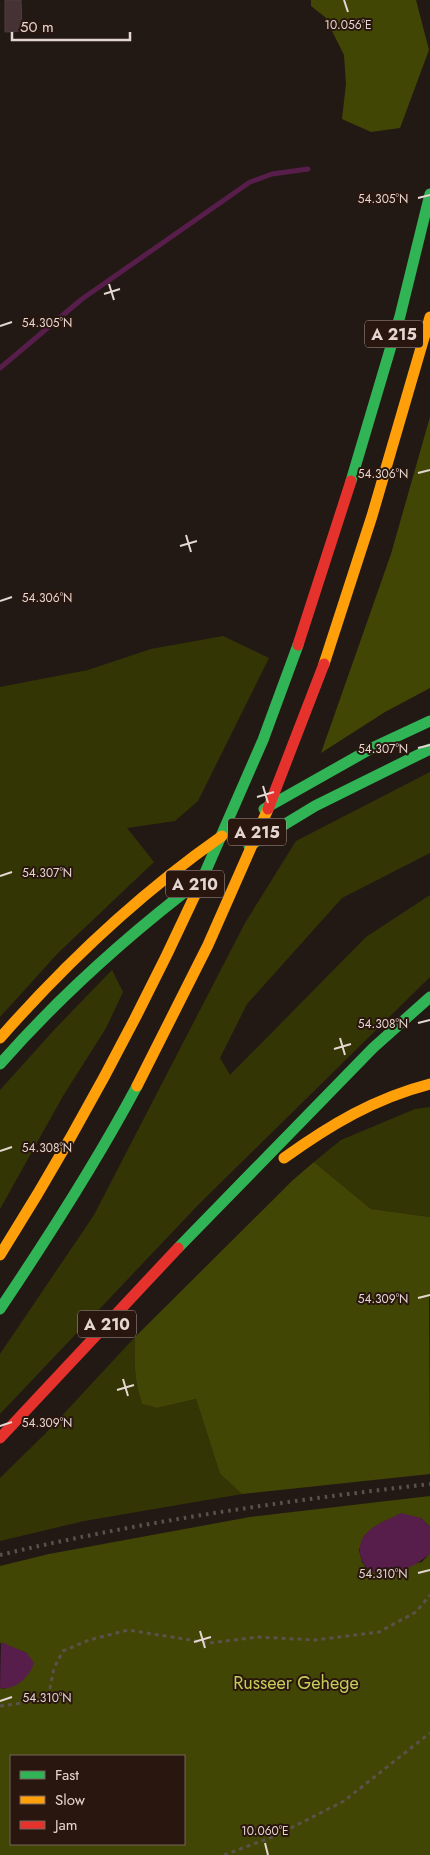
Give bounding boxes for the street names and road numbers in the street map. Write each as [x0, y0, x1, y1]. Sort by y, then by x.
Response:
road number: A 215 [365, 320, 423, 348]
road number: A 215 [228, 819, 286, 846]
road number: A 210 [166, 871, 224, 898]
road number: A 210 [78, 1310, 136, 1338]

